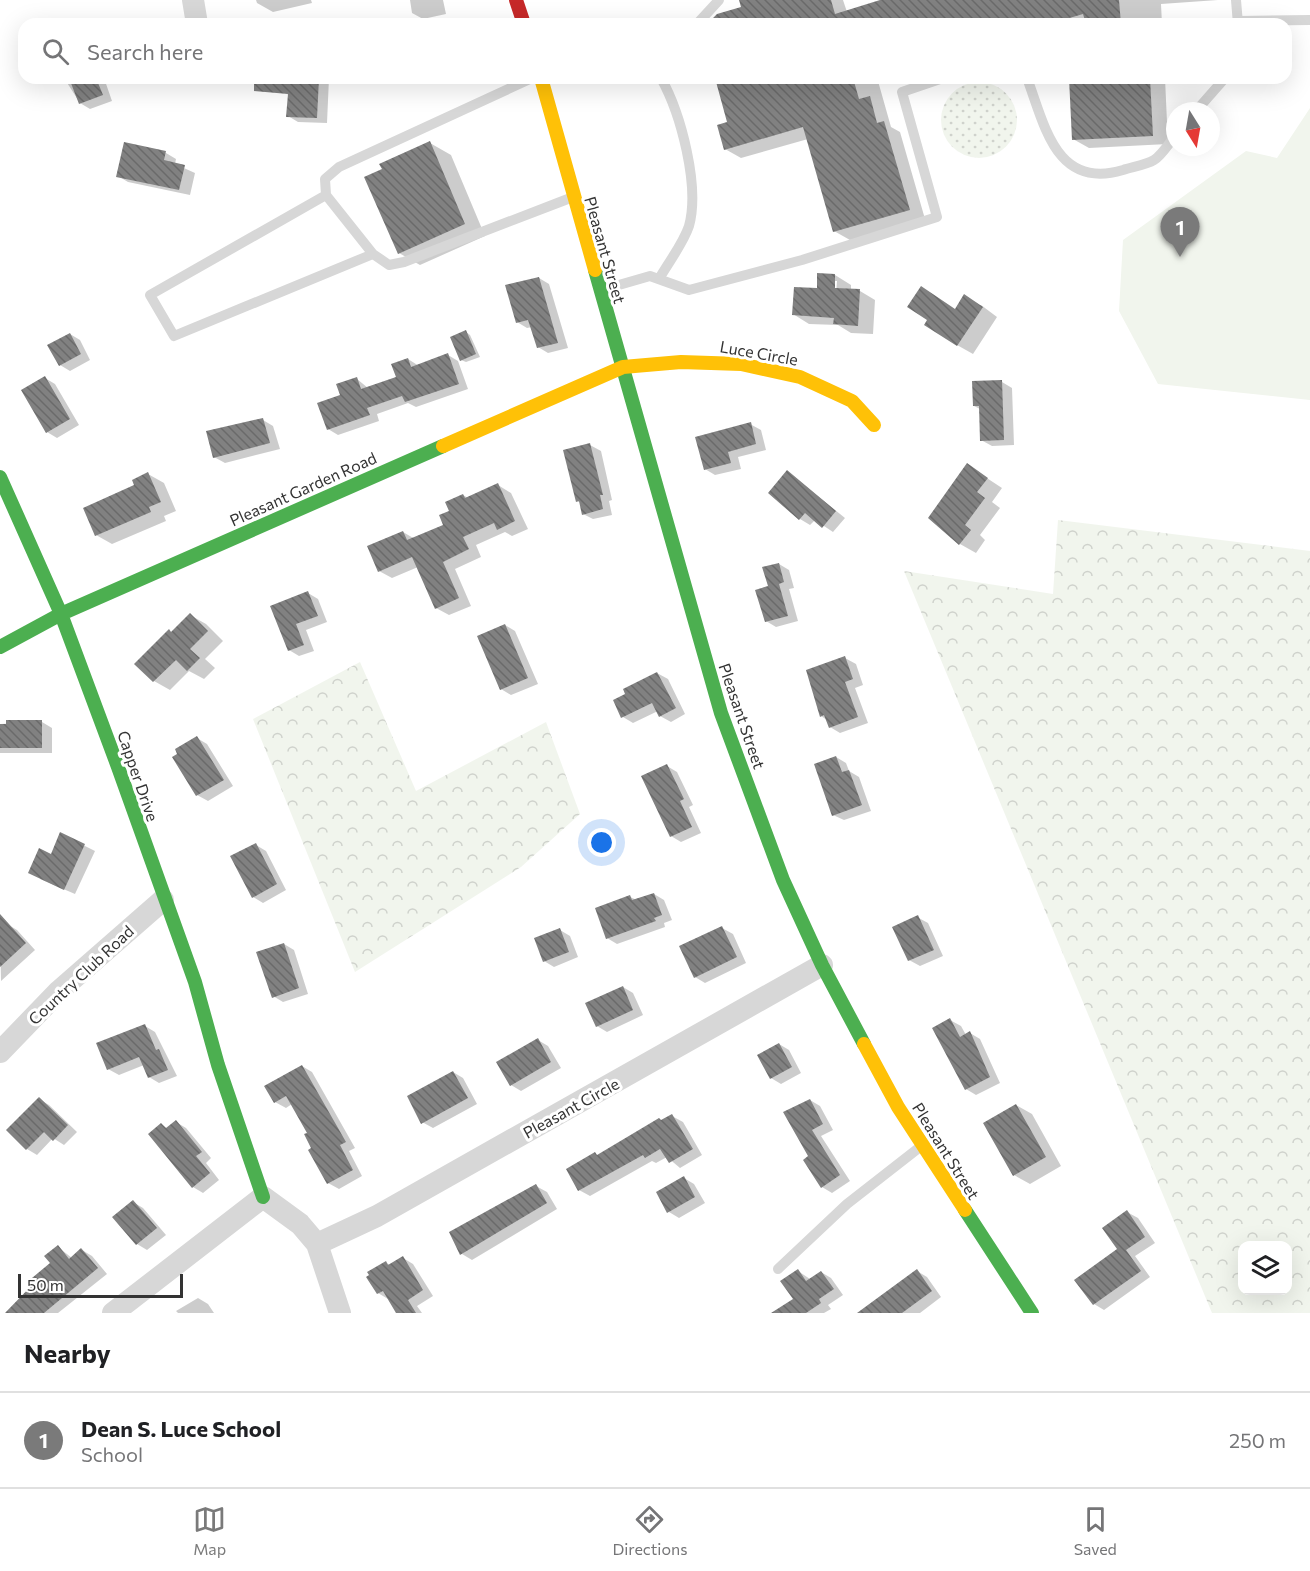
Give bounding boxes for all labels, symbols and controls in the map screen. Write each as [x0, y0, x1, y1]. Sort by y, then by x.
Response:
search box [18, 18, 1292, 84]
icon: search [39, 35, 72, 68]
text: Search here [87, 38, 203, 65]
north arrow [1166, 102, 1220, 156]
street label: Pleasant Street [581, 194, 630, 306]
pin: 1 [1160, 208, 1200, 257]
street label: Luce Circle [718, 336, 800, 369]
street label: Pleasant Garden Road [226, 448, 379, 530]
street label: Pleasant Street [715, 660, 770, 772]
street label: Capper Drive [114, 728, 163, 824]
your location [587, 828, 616, 857]
street label: Country Club Road [24, 921, 137, 1028]
street label: Pleasant Circle [519, 1073, 622, 1142]
street label: Pleasant Street [909, 1099, 984, 1203]
map controls [1238, 1241, 1292, 1295]
button: layers [1238, 1241, 1292, 1295]
scale bar [18, 1271, 183, 1298]
text: 50 m [27, 1275, 64, 1294]
text: Nearby [24, 1337, 111, 1368]
text: Dean S. Luce School [81, 1415, 281, 1442]
text: 1 [39, 1428, 48, 1452]
text: 250 m [1229, 1428, 1286, 1452]
text: School [81, 1442, 143, 1466]
tab: Map [193, 1503, 226, 1558]
tab: Directions [612, 1503, 687, 1558]
tab: Saved [1074, 1503, 1117, 1558]

